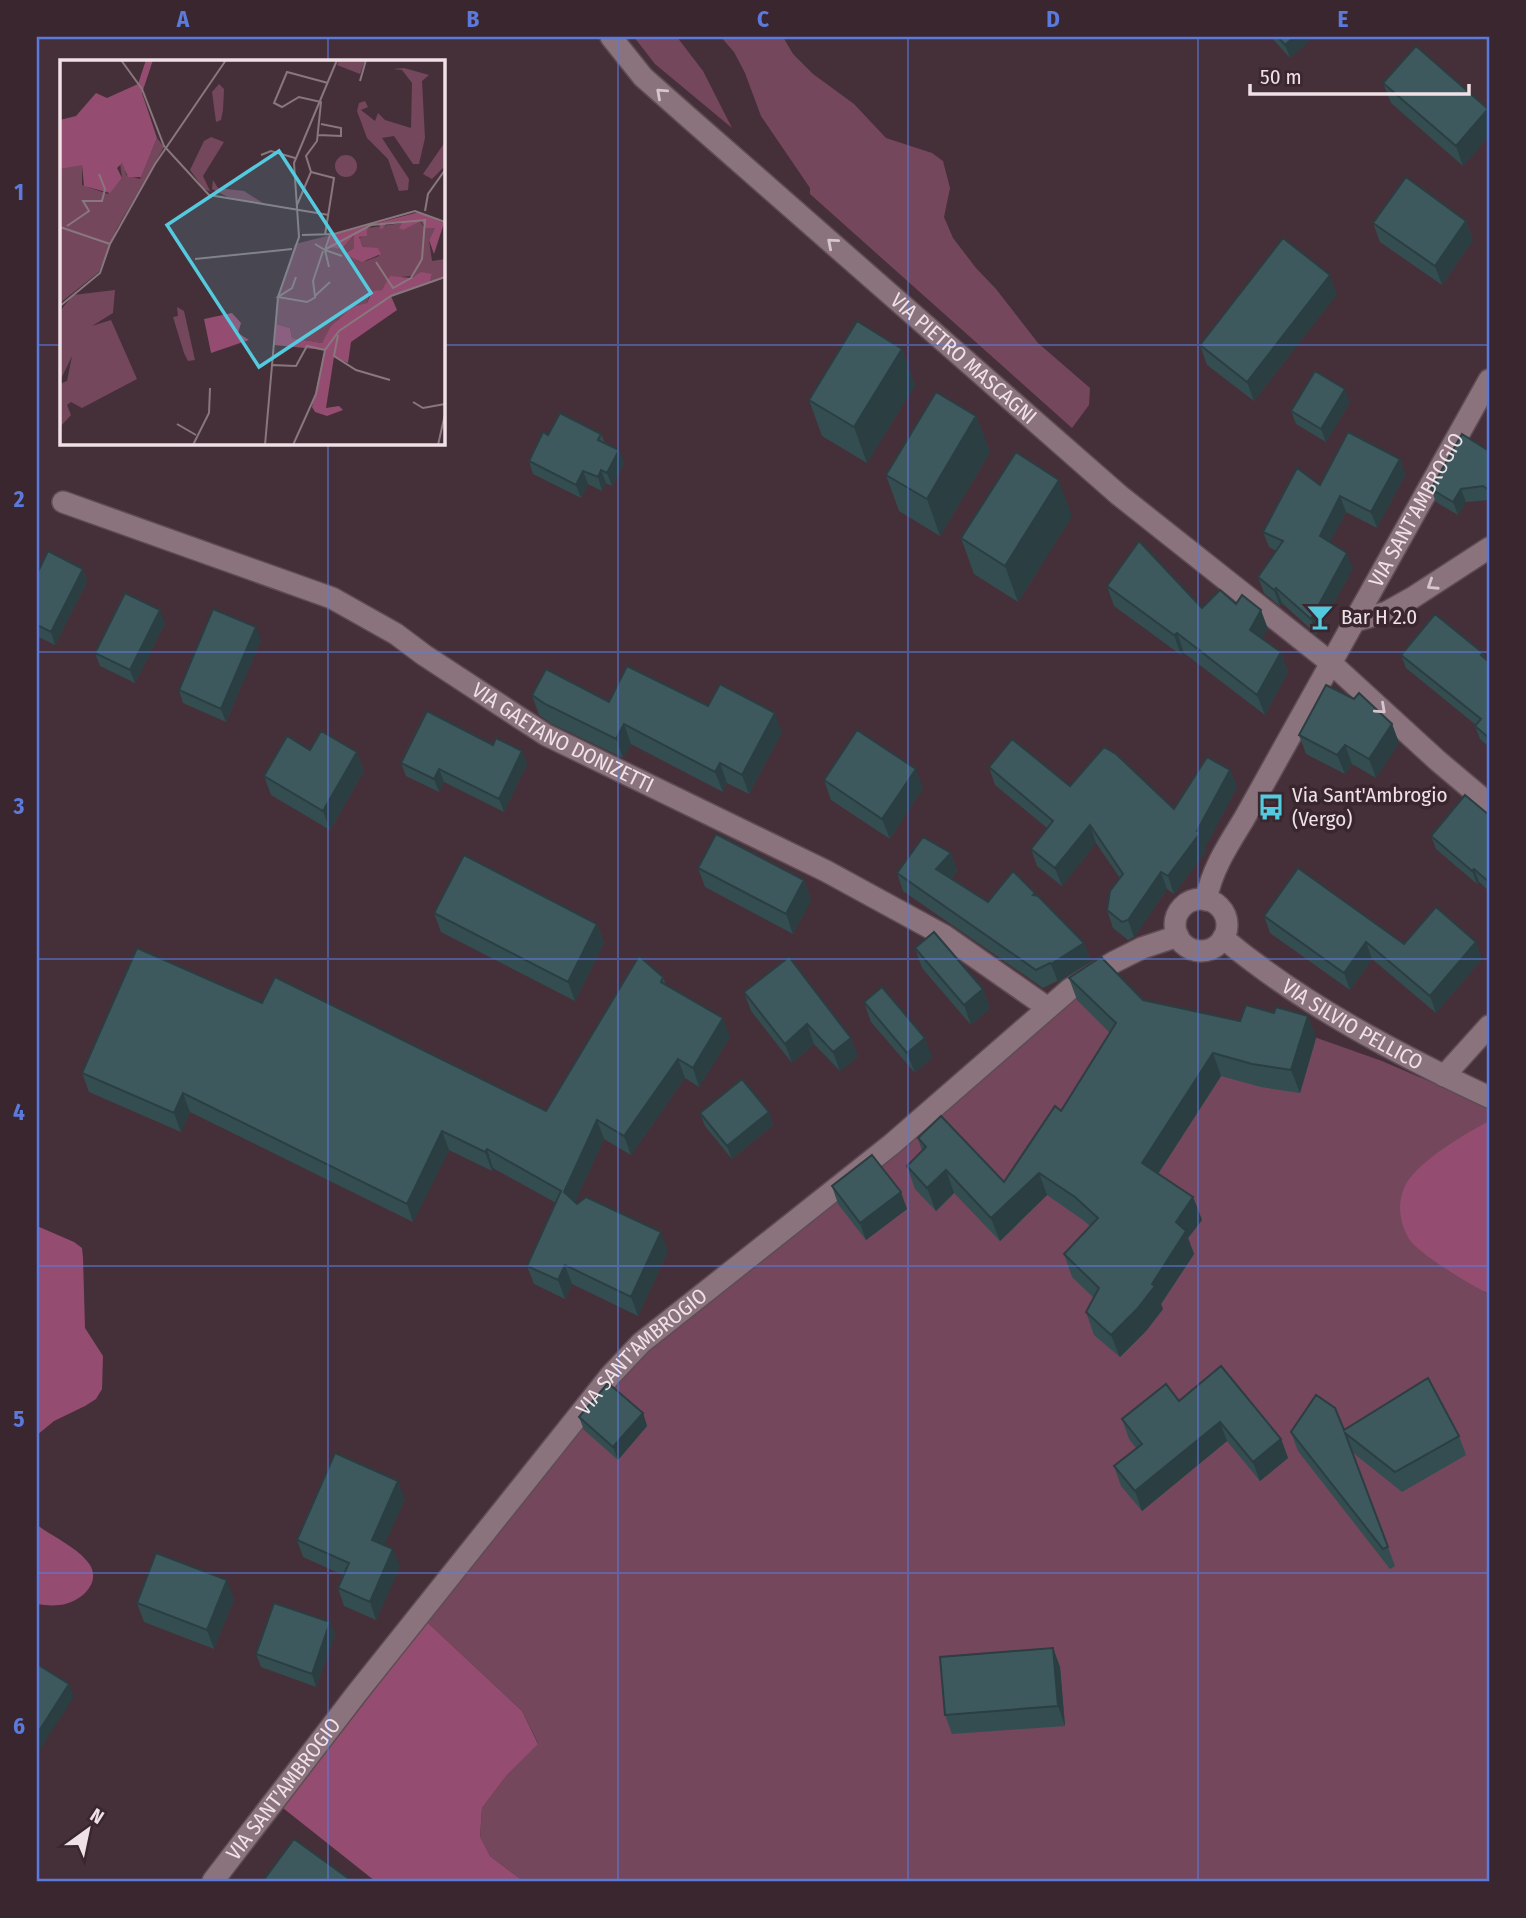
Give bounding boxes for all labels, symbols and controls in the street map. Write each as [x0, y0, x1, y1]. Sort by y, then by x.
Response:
text: A [176, 5, 190, 33]
text: B [467, 5, 480, 33]
text: C [757, 5, 769, 33]
text: D [1046, 5, 1060, 33]
text: E [1338, 5, 1349, 33]
scale bar [1250, 52, 1468, 96]
inset map [60, 60, 444, 444]
text: 50 m [1260, 64, 1302, 90]
one-way arrow [656, 88, 669, 101]
text: 1 [14, 178, 24, 206]
one-way arrow [827, 239, 840, 251]
street label: VIA PIETRO MASCAGNI [885, 288, 1042, 430]
street label: VIA SANT'AMBROGIO [1363, 428, 1470, 592]
text: 2 [13, 485, 25, 513]
one-way arrow [1427, 577, 1440, 589]
bar icon: Bar H 2.0 [1305, 602, 1335, 632]
place label: Bar H 2.0 [1341, 604, 1417, 630]
street label: VIA GAETANO DONIZETTI [467, 677, 658, 798]
one-way arrow [1373, 701, 1386, 713]
place label: Via Sant'Ambrogio (Vergo) [1292, 782, 1448, 832]
text: 3 [13, 792, 25, 820]
bus stop icon: Via Sant'Ambrogio (Vergo) [1256, 792, 1286, 822]
street label: VIA SILVIO PELLICO [1277, 973, 1427, 1076]
text: 4 [13, 1098, 25, 1126]
street label: VIA SANT'AMBROGIO [571, 1283, 712, 1421]
text: 5 [13, 1405, 25, 1433]
text: 6 [13, 1712, 25, 1740]
street label: VIA SANT'AMBROGIO [221, 1712, 346, 1865]
north arrow [52, 1796, 122, 1866]
text: N [86, 1803, 108, 1829]

